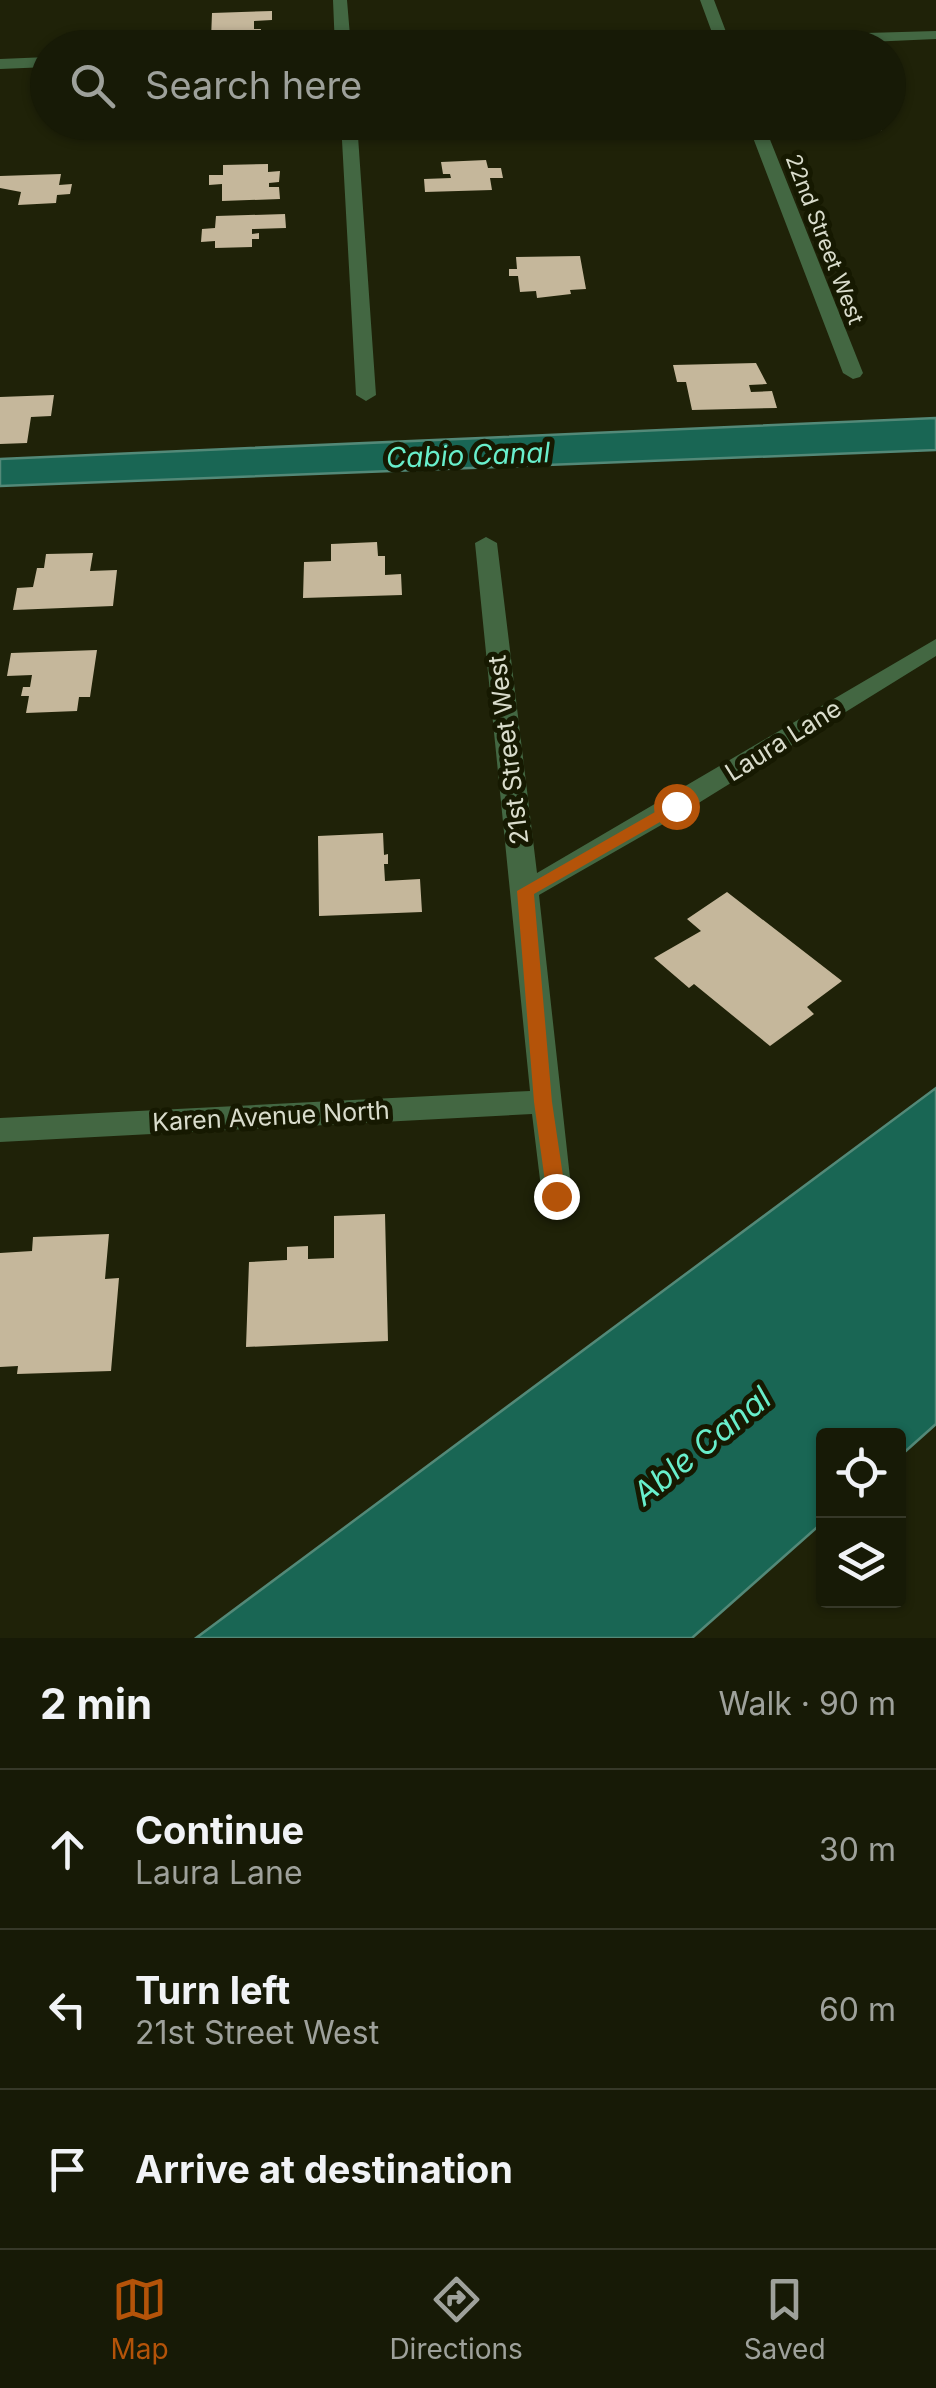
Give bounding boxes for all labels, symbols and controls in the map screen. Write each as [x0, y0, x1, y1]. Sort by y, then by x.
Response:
search box [30, 30, 906, 140]
icon: search [65, 58, 120, 113]
text: Search here [145, 62, 362, 108]
street label: 22nd Street West [781, 150, 869, 328]
water label: Cabio Canal [385, 435, 551, 475]
street label: 21st Street West [481, 654, 535, 846]
street label: Laura Lane [720, 693, 846, 787]
route start [654, 784, 700, 830]
street label: Karen Avenue North [152, 1095, 390, 1137]
route end [534, 1174, 580, 1220]
water label: Able Canal [624, 1378, 779, 1514]
map controls [816, 1428, 906, 1608]
button: locate [816, 1428, 906, 1518]
button: layers [816, 1518, 906, 1608]
text: 2 min [40, 1678, 152, 1729]
text: Walk · 90 m [719, 1684, 896, 1723]
text: Continue [135, 1807, 304, 1853]
icon: ahead [40, 1822, 95, 1877]
text: 30 m [819, 1830, 896, 1869]
text: Laura Lane [135, 1853, 303, 1892]
text: Turn left [135, 1967, 290, 2013]
icon: left [40, 1982, 95, 2037]
text: 60 m [819, 1990, 896, 2029]
text: 21st Street West [135, 2013, 379, 2052]
icon: arrive [40, 2142, 95, 2197]
text: Arrive at destination [135, 2146, 513, 2192]
tab: Map [110, 2272, 169, 2366]
tab: Directions [389, 2272, 523, 2366]
tab: Saved [744, 2272, 826, 2366]

